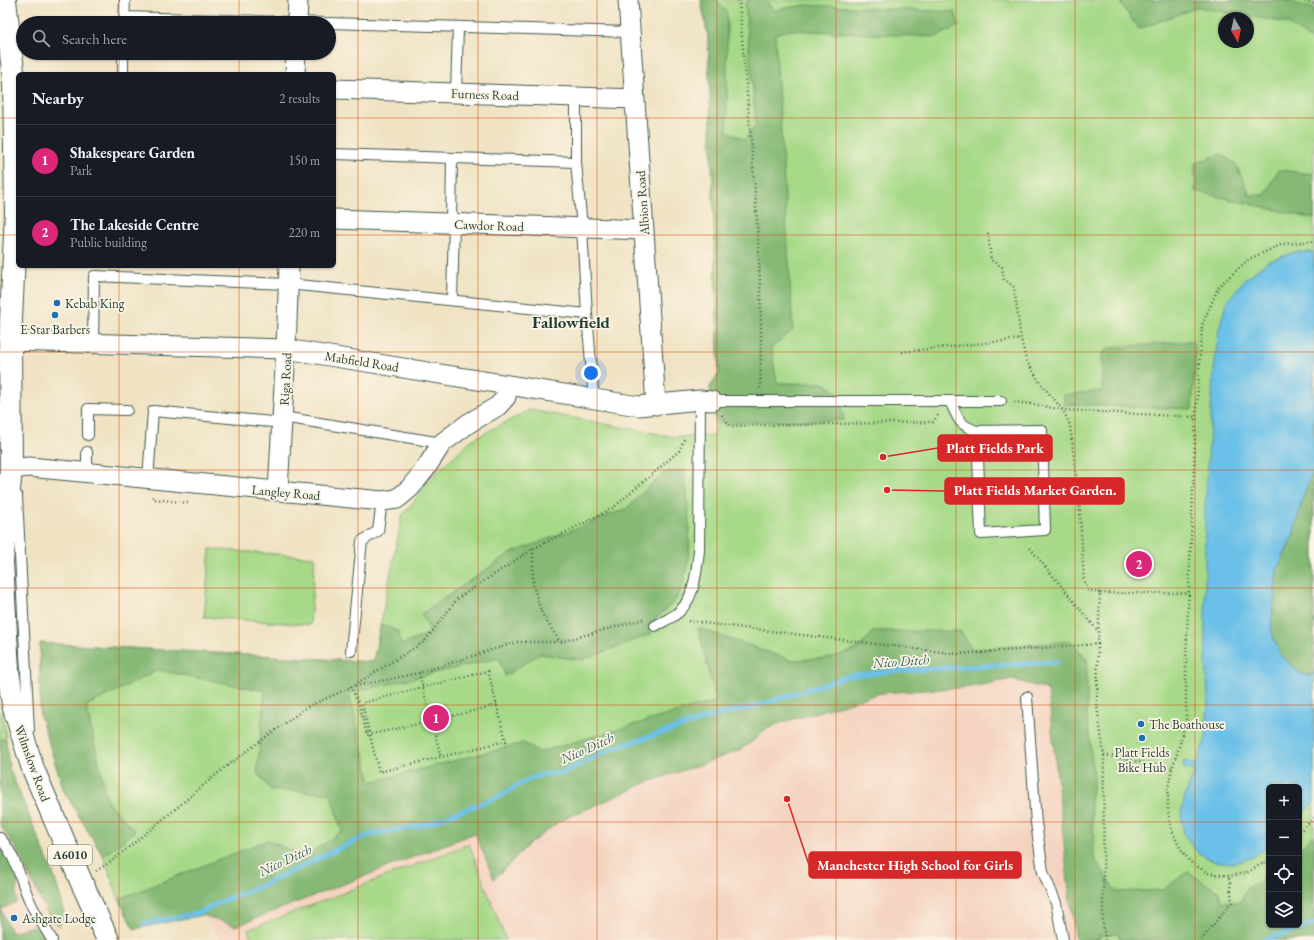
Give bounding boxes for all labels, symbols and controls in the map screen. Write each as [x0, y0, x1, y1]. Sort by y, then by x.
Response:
north arrow [1218, 12, 1254, 48]
search box [16, 16, 336, 60]
icon: search [30, 27, 52, 49]
text: Search here [62, 29, 127, 48]
street label: Furness Road [451, 85, 520, 104]
text: Nearby [32, 87, 84, 109]
text: 2 results [279, 90, 320, 107]
text: Shakespeare Garden [70, 143, 195, 162]
text: 1 [42, 152, 48, 169]
text: 150 m [289, 152, 320, 169]
text: Park [70, 162, 92, 179]
street label: Albion Road [632, 169, 653, 237]
text: The Lakeside Centre [70, 215, 199, 234]
street label: Cawdor Road [454, 216, 525, 235]
text: 2 [42, 224, 48, 241]
text: 220 m [289, 224, 320, 241]
text: Public building [70, 234, 147, 251]
place label: Kebab King [65, 295, 125, 312]
marker: Kebab King [52, 298, 62, 308]
marker: E Star Barbers [50, 310, 60, 320]
district label: Fallowfield [532, 311, 611, 333]
place label: E Star Barbers [20, 321, 90, 338]
street label: Mabfield Road [324, 347, 401, 376]
street label: Riga Road [276, 352, 295, 406]
your location [581, 363, 601, 383]
callout: Platt Fields Park [938, 435, 1052, 461]
text: Platt Fields Park [946, 439, 1044, 457]
callout: Platt Fields Market Garden. [945, 478, 1124, 504]
street label: Langley Road [251, 481, 321, 504]
text: Platt Fields Market Garden. [954, 481, 1116, 499]
pin: 2 [1126, 549, 1152, 579]
water label: Nico Ditch [871, 650, 930, 672]
pin: 1 [423, 703, 449, 733]
place label: The Boathouse [1149, 716, 1224, 733]
marker: The Boathouse [1136, 719, 1146, 729]
street label: Wilmslow Road [11, 723, 54, 804]
water label: Nico Ditch [557, 728, 617, 768]
marker: Platt Fields Bike Hub [1137, 733, 1147, 743]
place label: Platt Fields Bike Hub [1114, 744, 1170, 776]
map controls [1266, 784, 1302, 928]
button: + [1266, 784, 1302, 820]
button: − [1266, 820, 1302, 856]
water label: Nico Ditch [255, 840, 315, 881]
road number: A6010 [48, 845, 92, 865]
callout: Manchester High School for Girls [809, 852, 1021, 878]
text: Manchester High School for Girls [817, 856, 1013, 874]
button: locate [1266, 856, 1302, 892]
button: layers [1266, 892, 1302, 928]
place label: Ashgate Lodge [21, 910, 96, 927]
marker: Ashgate Lodge [9, 913, 19, 923]

